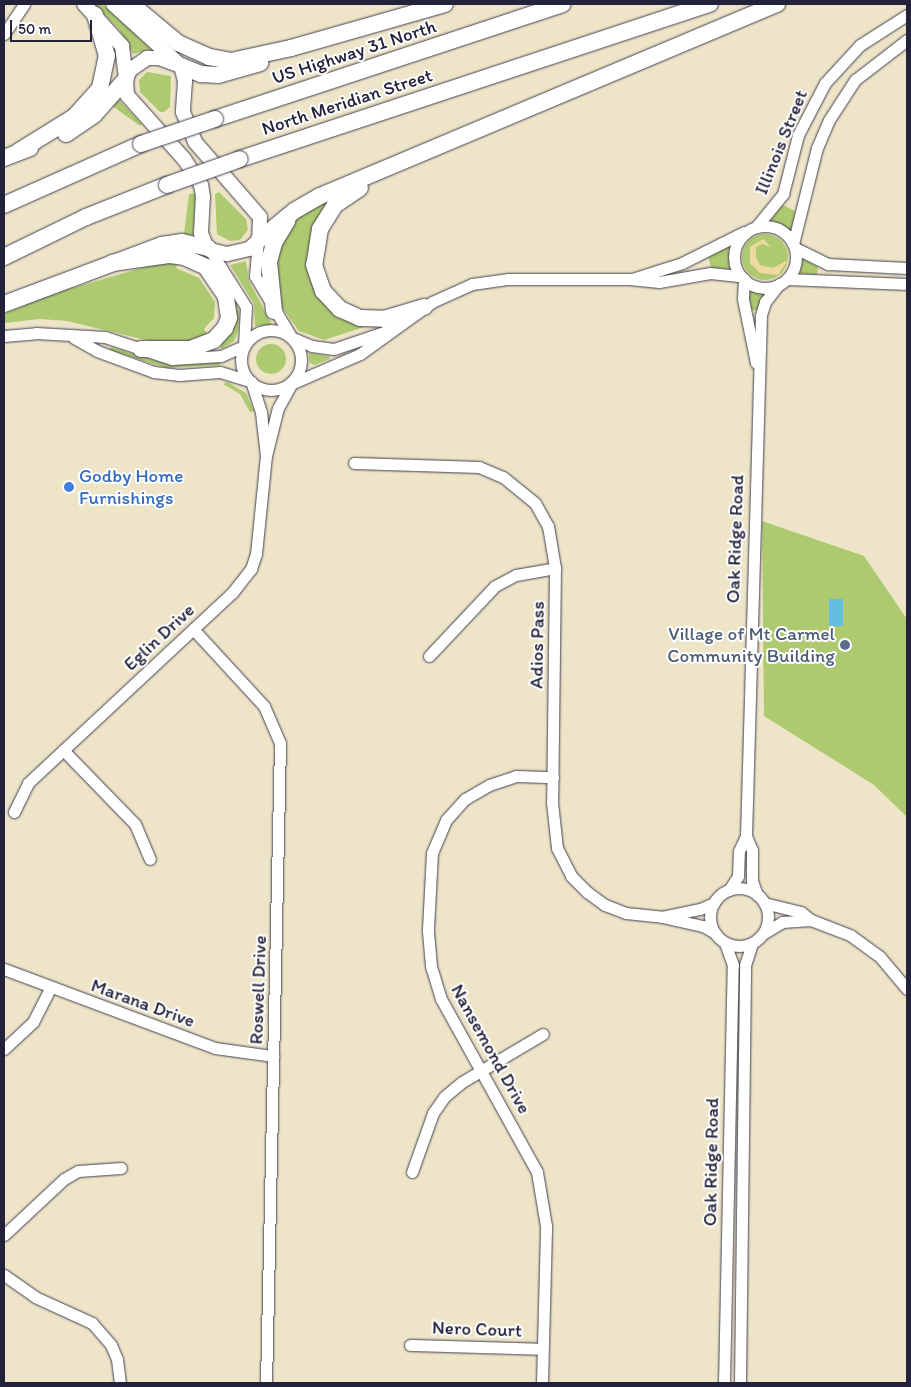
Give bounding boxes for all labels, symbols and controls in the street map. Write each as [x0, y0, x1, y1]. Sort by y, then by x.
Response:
scale bar [12, 10, 95, 42]
street label: US Highway 31 North [269, 15, 439, 89]
text: 50 m [18, 20, 51, 38]
street label: North Meridian Street [259, 64, 435, 140]
street label: Illinois Street [750, 86, 812, 198]
place label: Godby Home Furnishings [79, 465, 183, 509]
street label: Oak Ridge Road [721, 474, 749, 604]
marker: Godby Home Furnishings [63, 481, 75, 493]
street label: Eglin Drive [119, 599, 199, 675]
street label: Adios Pass [525, 601, 549, 689]
place label: Village of Mt Carmel Community Building [667, 623, 835, 667]
marker: Village of Mt Carmel Community Building [839, 639, 851, 651]
street label: Roswell Drive [245, 935, 271, 1045]
street label: Marana Drive [88, 974, 198, 1032]
street label: Nansemond Drive [446, 980, 536, 1118]
street label: Oak Ridge Road [698, 1098, 724, 1226]
street label: Nero Court [431, 1316, 523, 1342]

